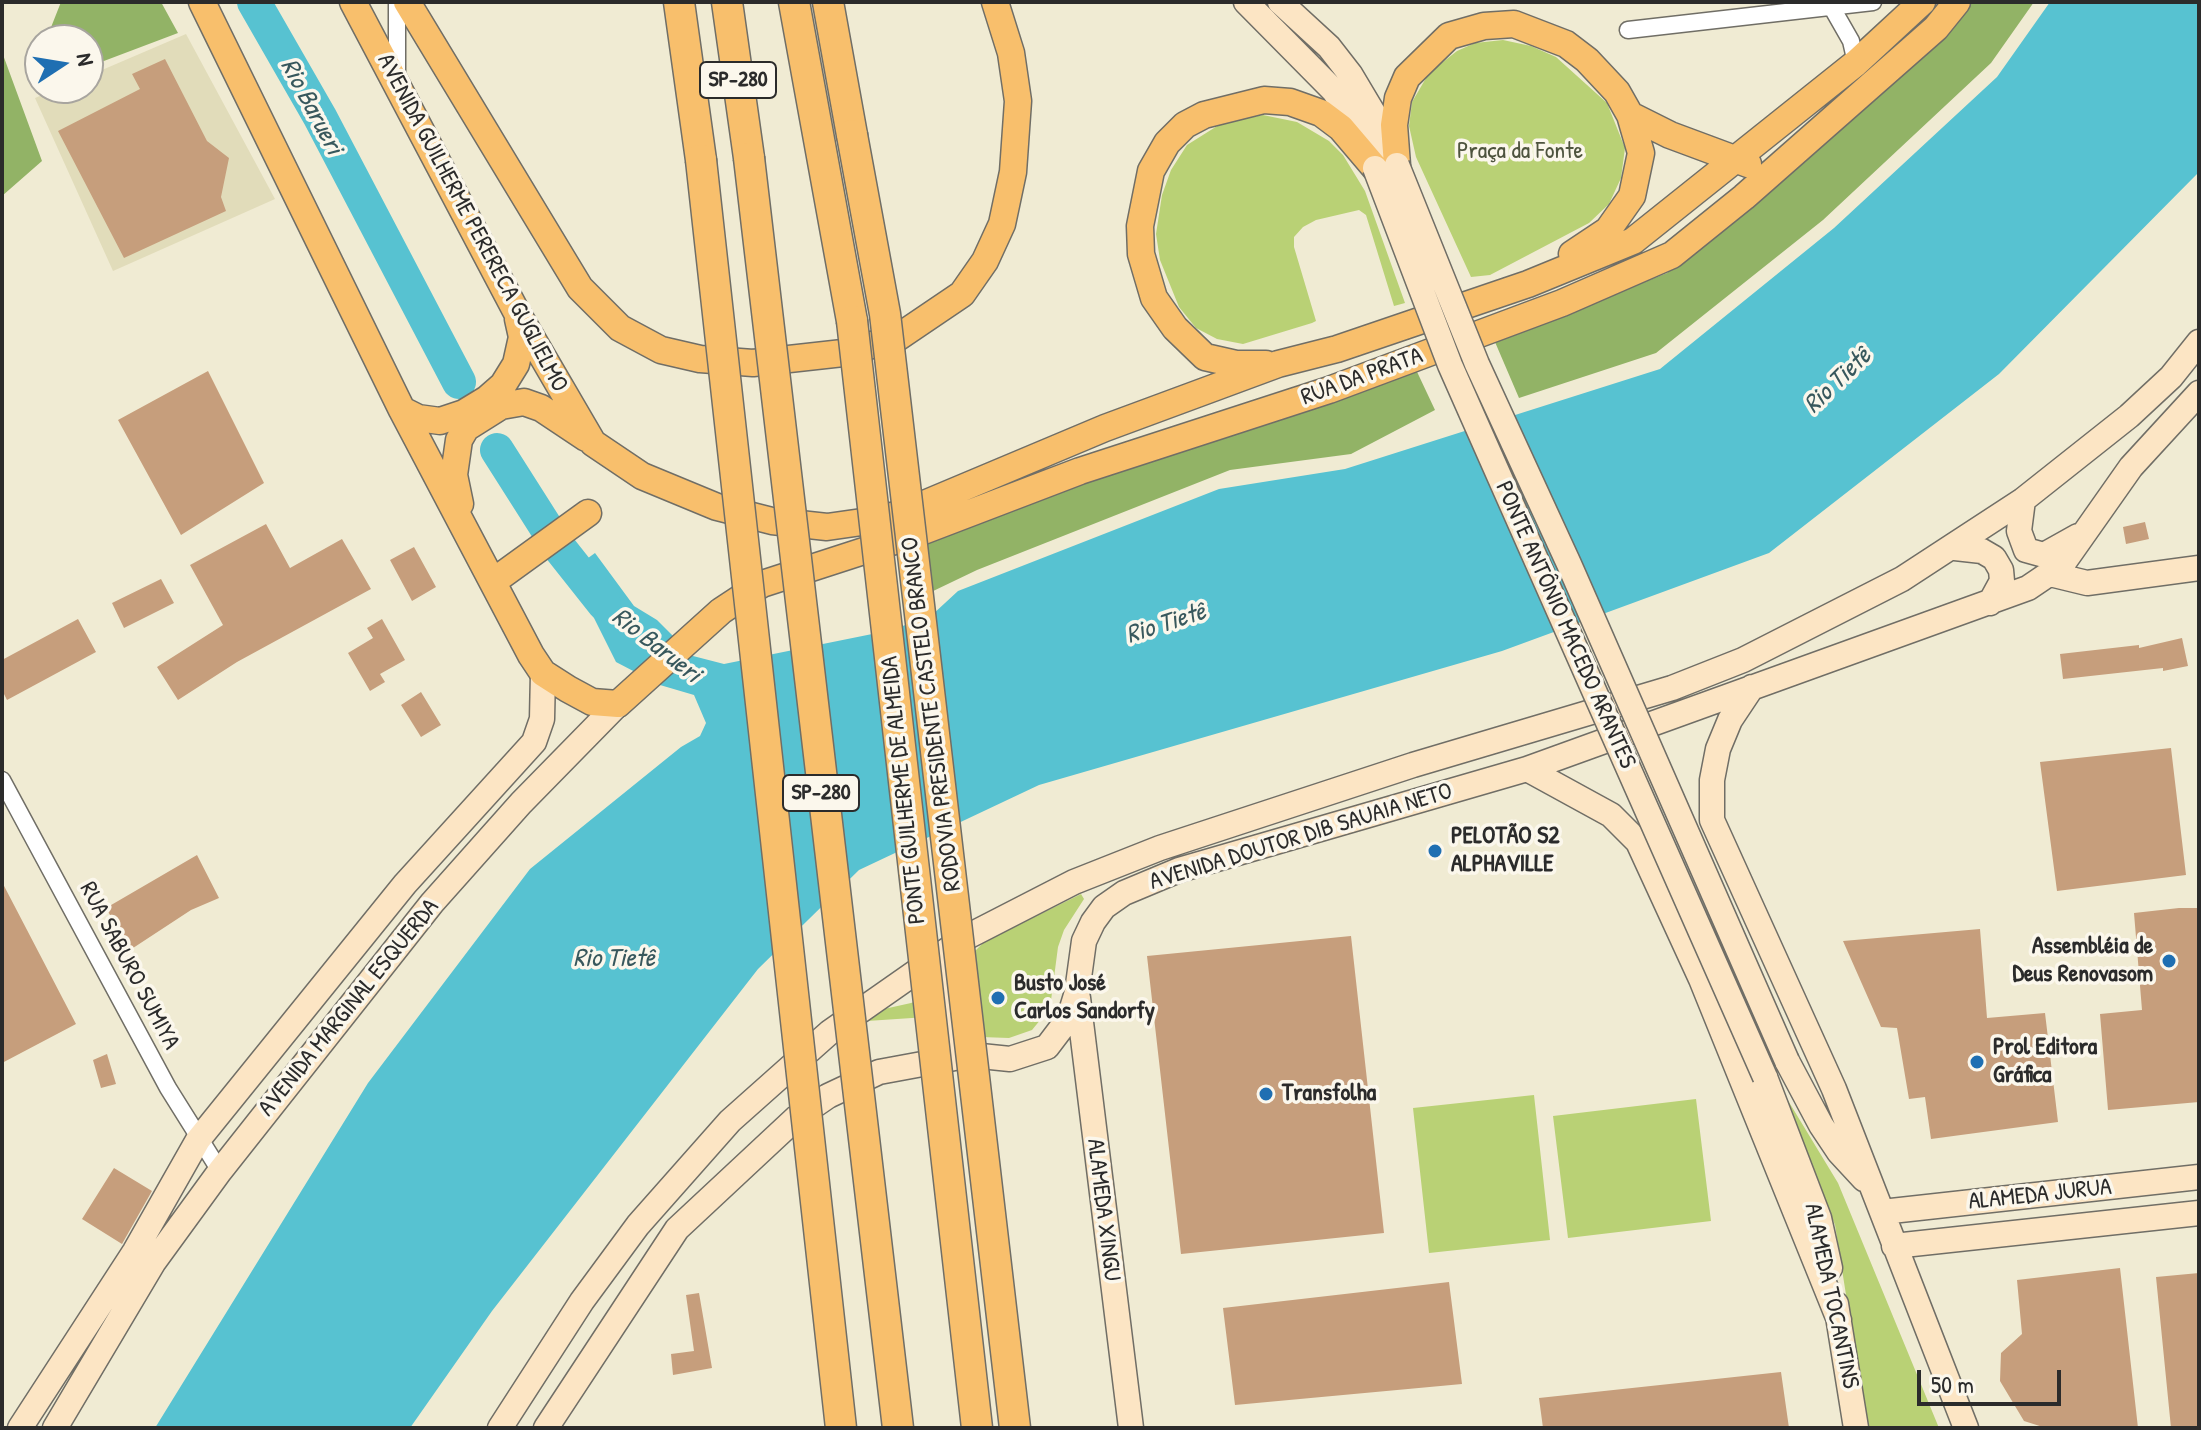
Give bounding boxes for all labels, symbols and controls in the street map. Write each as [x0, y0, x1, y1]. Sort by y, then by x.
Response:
north arrow [24, 24, 104, 104]
street label: AVENIDA GUILHERME PERERECA GUGLIELMO [370, 49, 574, 397]
text: N [70, 51, 101, 68]
water label: Rio Barueri [273, 54, 349, 160]
road number: SP-280 [700, 62, 776, 98]
park label: Praça da Fonte [1457, 138, 1583, 166]
water label: Rio Tietê [1798, 341, 1878, 421]
street label: RUA DA PRATA [1297, 342, 1427, 412]
street label: PONTE ANTÔNIO MACEDO ARANTES [1489, 477, 1641, 773]
street label: RODOVIA PRESIDENTE CASTELO BRANCO [896, 535, 968, 893]
water label: Rio Tietê [1122, 597, 1210, 651]
water label: Rio Barueri [605, 602, 707, 690]
street label: PONTE GUILHERME DE ALMEIDA [876, 655, 932, 925]
road number: SP-280 [783, 775, 859, 811]
street label: AVENIDA DOUTOR DIB SAUAIA NETO [1146, 777, 1456, 897]
place label: PELOTÃO S2 ALPHAVILLE [1451, 823, 1559, 879]
marker: PELOTÃO S2 ALPHAVILLE [1426, 842, 1444, 860]
street label: RUA SABURO SUMIYA [73, 877, 185, 1055]
street label: AVENIDA MARGINAL ESQUERDA [253, 894, 445, 1122]
place label: Assembléia de Deus Renovasom [2012, 933, 2153, 989]
water label: Rio Tietê [573, 943, 655, 975]
marker: Assembléia de Deus Renovasom [2160, 952, 2178, 970]
place label: Busto José Carlos Sandorfy [1014, 970, 1155, 1026]
marker: Busto José Carlos Sandorfy [989, 989, 1007, 1007]
place label: Prol Editora Gráfica [1993, 1034, 2097, 1090]
marker: Prol Editora Gráfica [1968, 1053, 1986, 1071]
place label: Transfolha [1282, 1080, 1376, 1108]
marker: Transfolha [1257, 1085, 1275, 1103]
street label: ALAMEDA XINGU [1080, 1137, 1126, 1283]
street label: ALAMEDA JURUA [1967, 1173, 2113, 1217]
street label: ALAMEDA TOCANTINS [1797, 1201, 1865, 1391]
scale bar [1921, 1354, 2065, 1404]
text: 50 m [1931, 1368, 1974, 1400]

